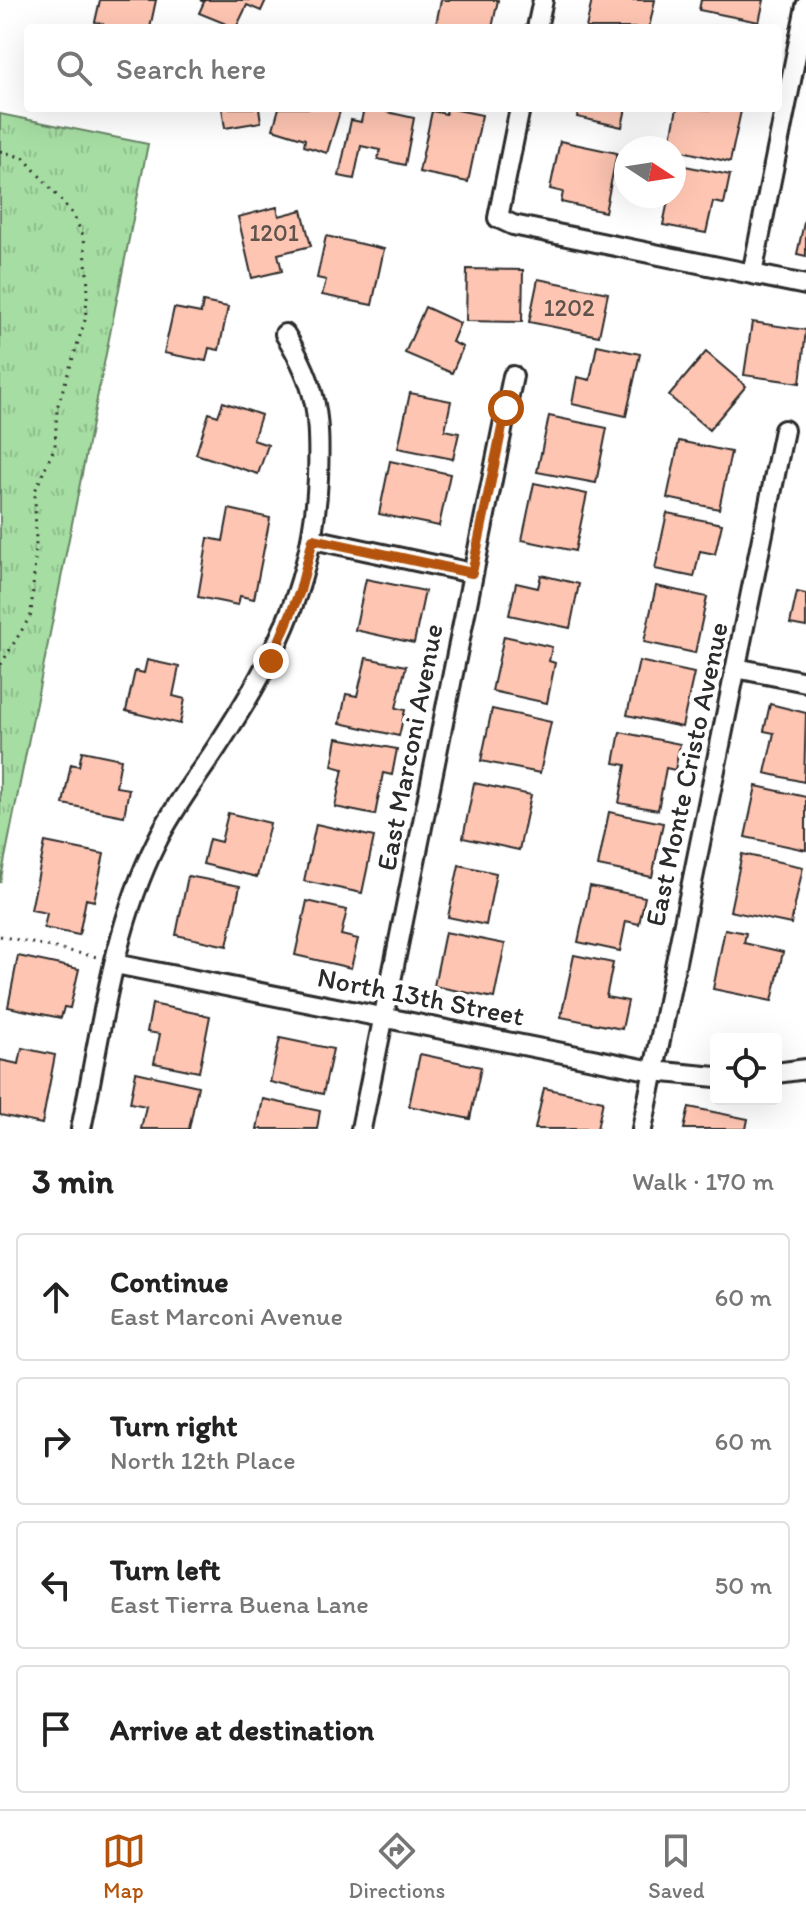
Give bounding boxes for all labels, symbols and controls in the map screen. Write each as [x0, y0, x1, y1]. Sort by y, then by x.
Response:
search box [24, 24, 782, 112]
icon: search [52, 46, 96, 90]
text: Search here [116, 50, 266, 87]
north arrow [614, 136, 686, 208]
house number: 1201 [249, 218, 299, 247]
house number: 1202 [543, 293, 595, 322]
route start [488, 390, 524, 426]
street label: East Monte Cristo Avenue [637, 619, 735, 929]
street label: East Marconi Avenue [368, 621, 450, 873]
route end [253, 643, 289, 679]
street label: North 13th Street [315, 959, 527, 1033]
map controls [710, 1033, 782, 1105]
button: locate [710, 1033, 782, 1105]
text: 3 min [32, 1161, 114, 1202]
text: Walk · 170 m [632, 1165, 774, 1197]
text: Continue [110, 1263, 229, 1300]
icon: ahead [34, 1275, 78, 1319]
text: 60 m [715, 1281, 772, 1313]
text: East Marconi Avenue [110, 1300, 343, 1332]
text: Turn right [110, 1407, 238, 1444]
icon: right [34, 1419, 78, 1463]
text: 60 m [715, 1425, 772, 1457]
text: North 12th Place [110, 1444, 296, 1476]
text: Turn left [110, 1551, 221, 1588]
icon: left [34, 1563, 78, 1607]
text: 50 m [715, 1569, 772, 1601]
text: East Tierra Buena Lane [110, 1588, 369, 1620]
icon: arrive [34, 1707, 78, 1751]
text: Arrive at destination [110, 1711, 374, 1748]
tab: Map [102, 1829, 146, 1904]
tab: Directions [349, 1829, 445, 1904]
tab: Saved [648, 1829, 704, 1904]

